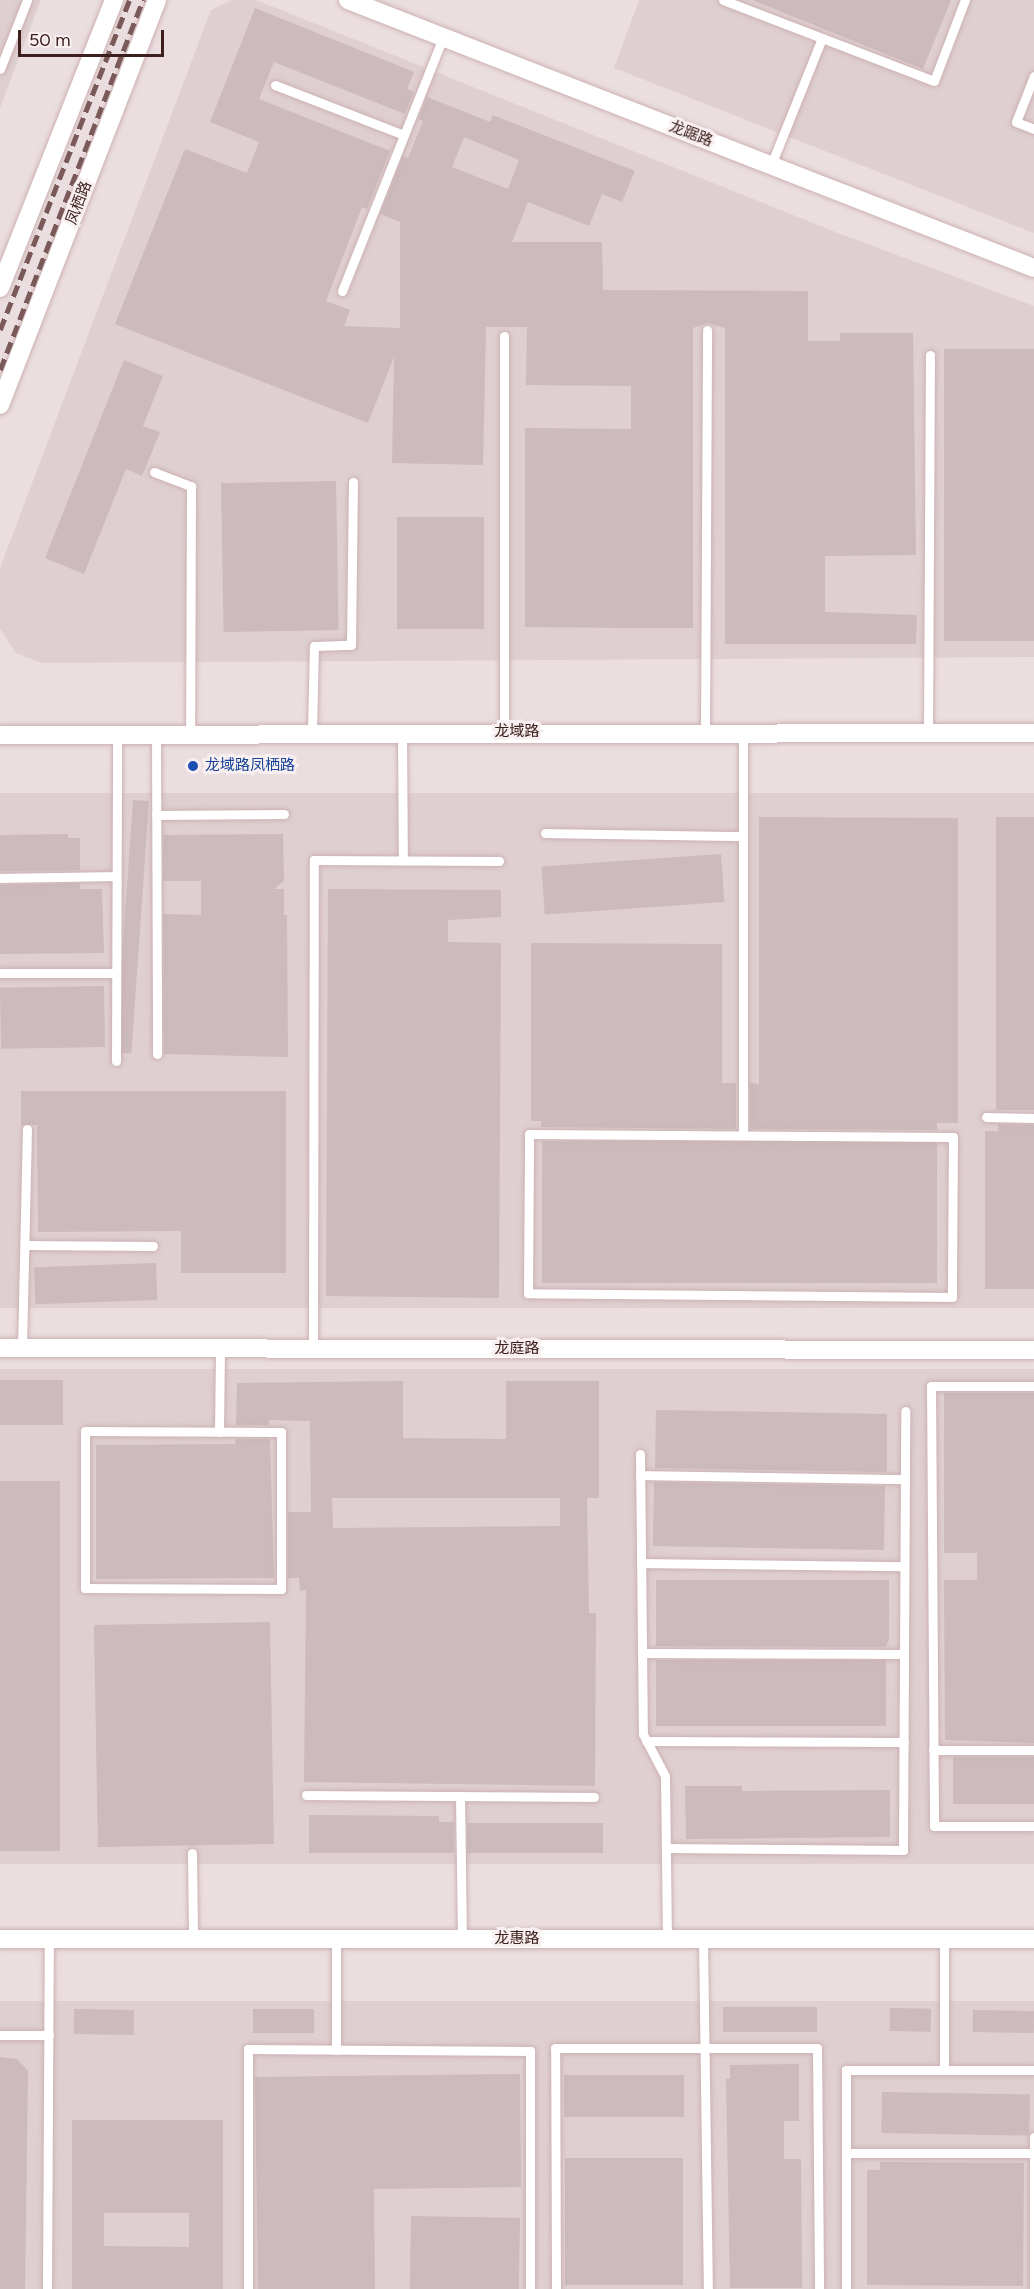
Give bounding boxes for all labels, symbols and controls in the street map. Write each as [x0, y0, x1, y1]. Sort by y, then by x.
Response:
scale bar [21, 18, 166, 56]
text: 50 m [29, 29, 71, 51]
street label: 龙踞路 [667, 118, 715, 150]
street label: 凤栖路 [63, 179, 95, 227]
street label: 龙域路 [495, 723, 539, 741]
place label: 龙域路凤栖路 [205, 757, 295, 775]
marker: 龙域路凤栖路 [186, 759, 200, 773]
street label: 龙庭路 [495, 1340, 539, 1358]
street label: 龙惠路 [495, 1930, 539, 1948]

